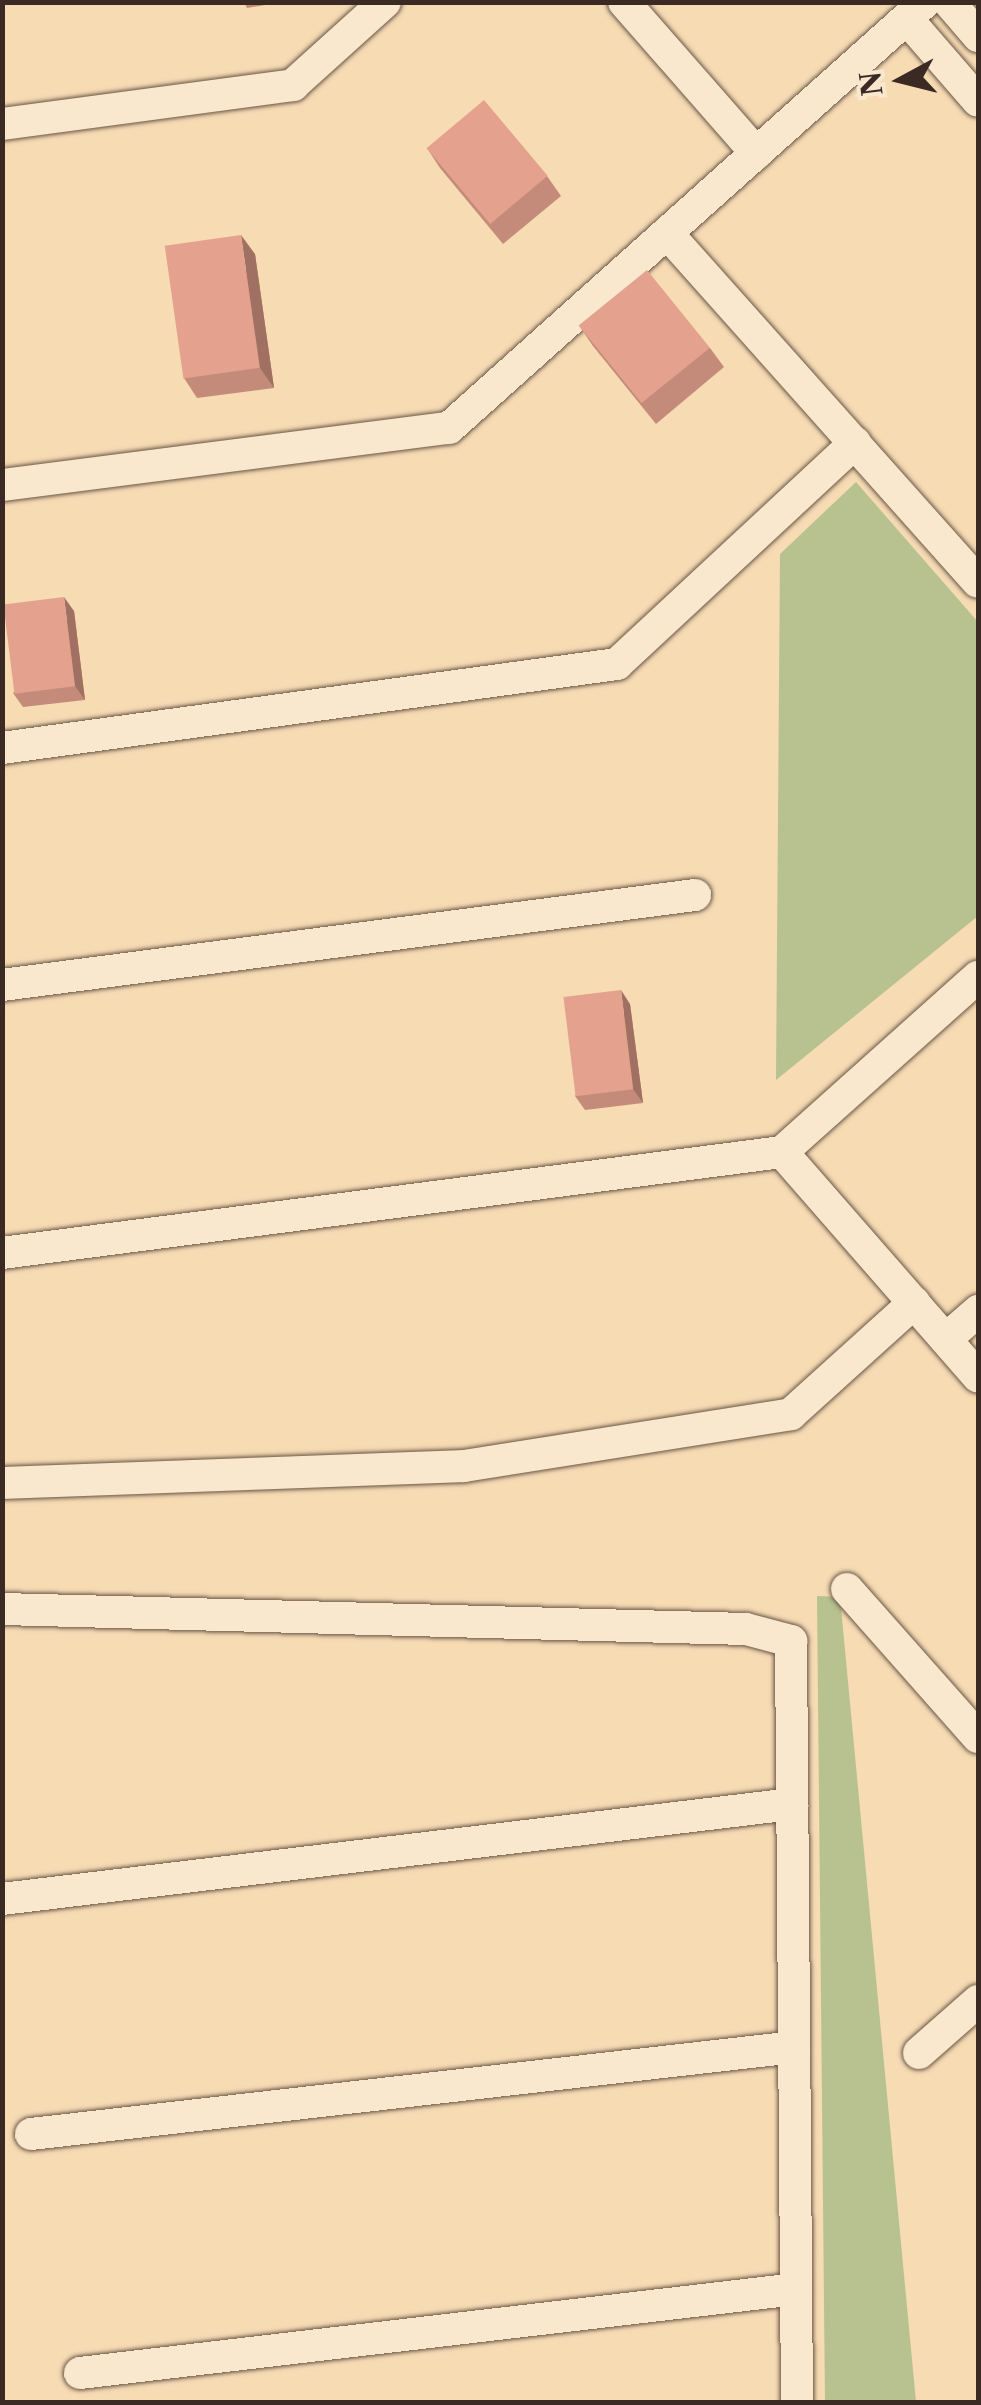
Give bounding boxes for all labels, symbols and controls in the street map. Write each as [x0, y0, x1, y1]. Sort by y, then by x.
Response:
north arrow [851, 30, 951, 130]
text: N [853, 70, 890, 98]

